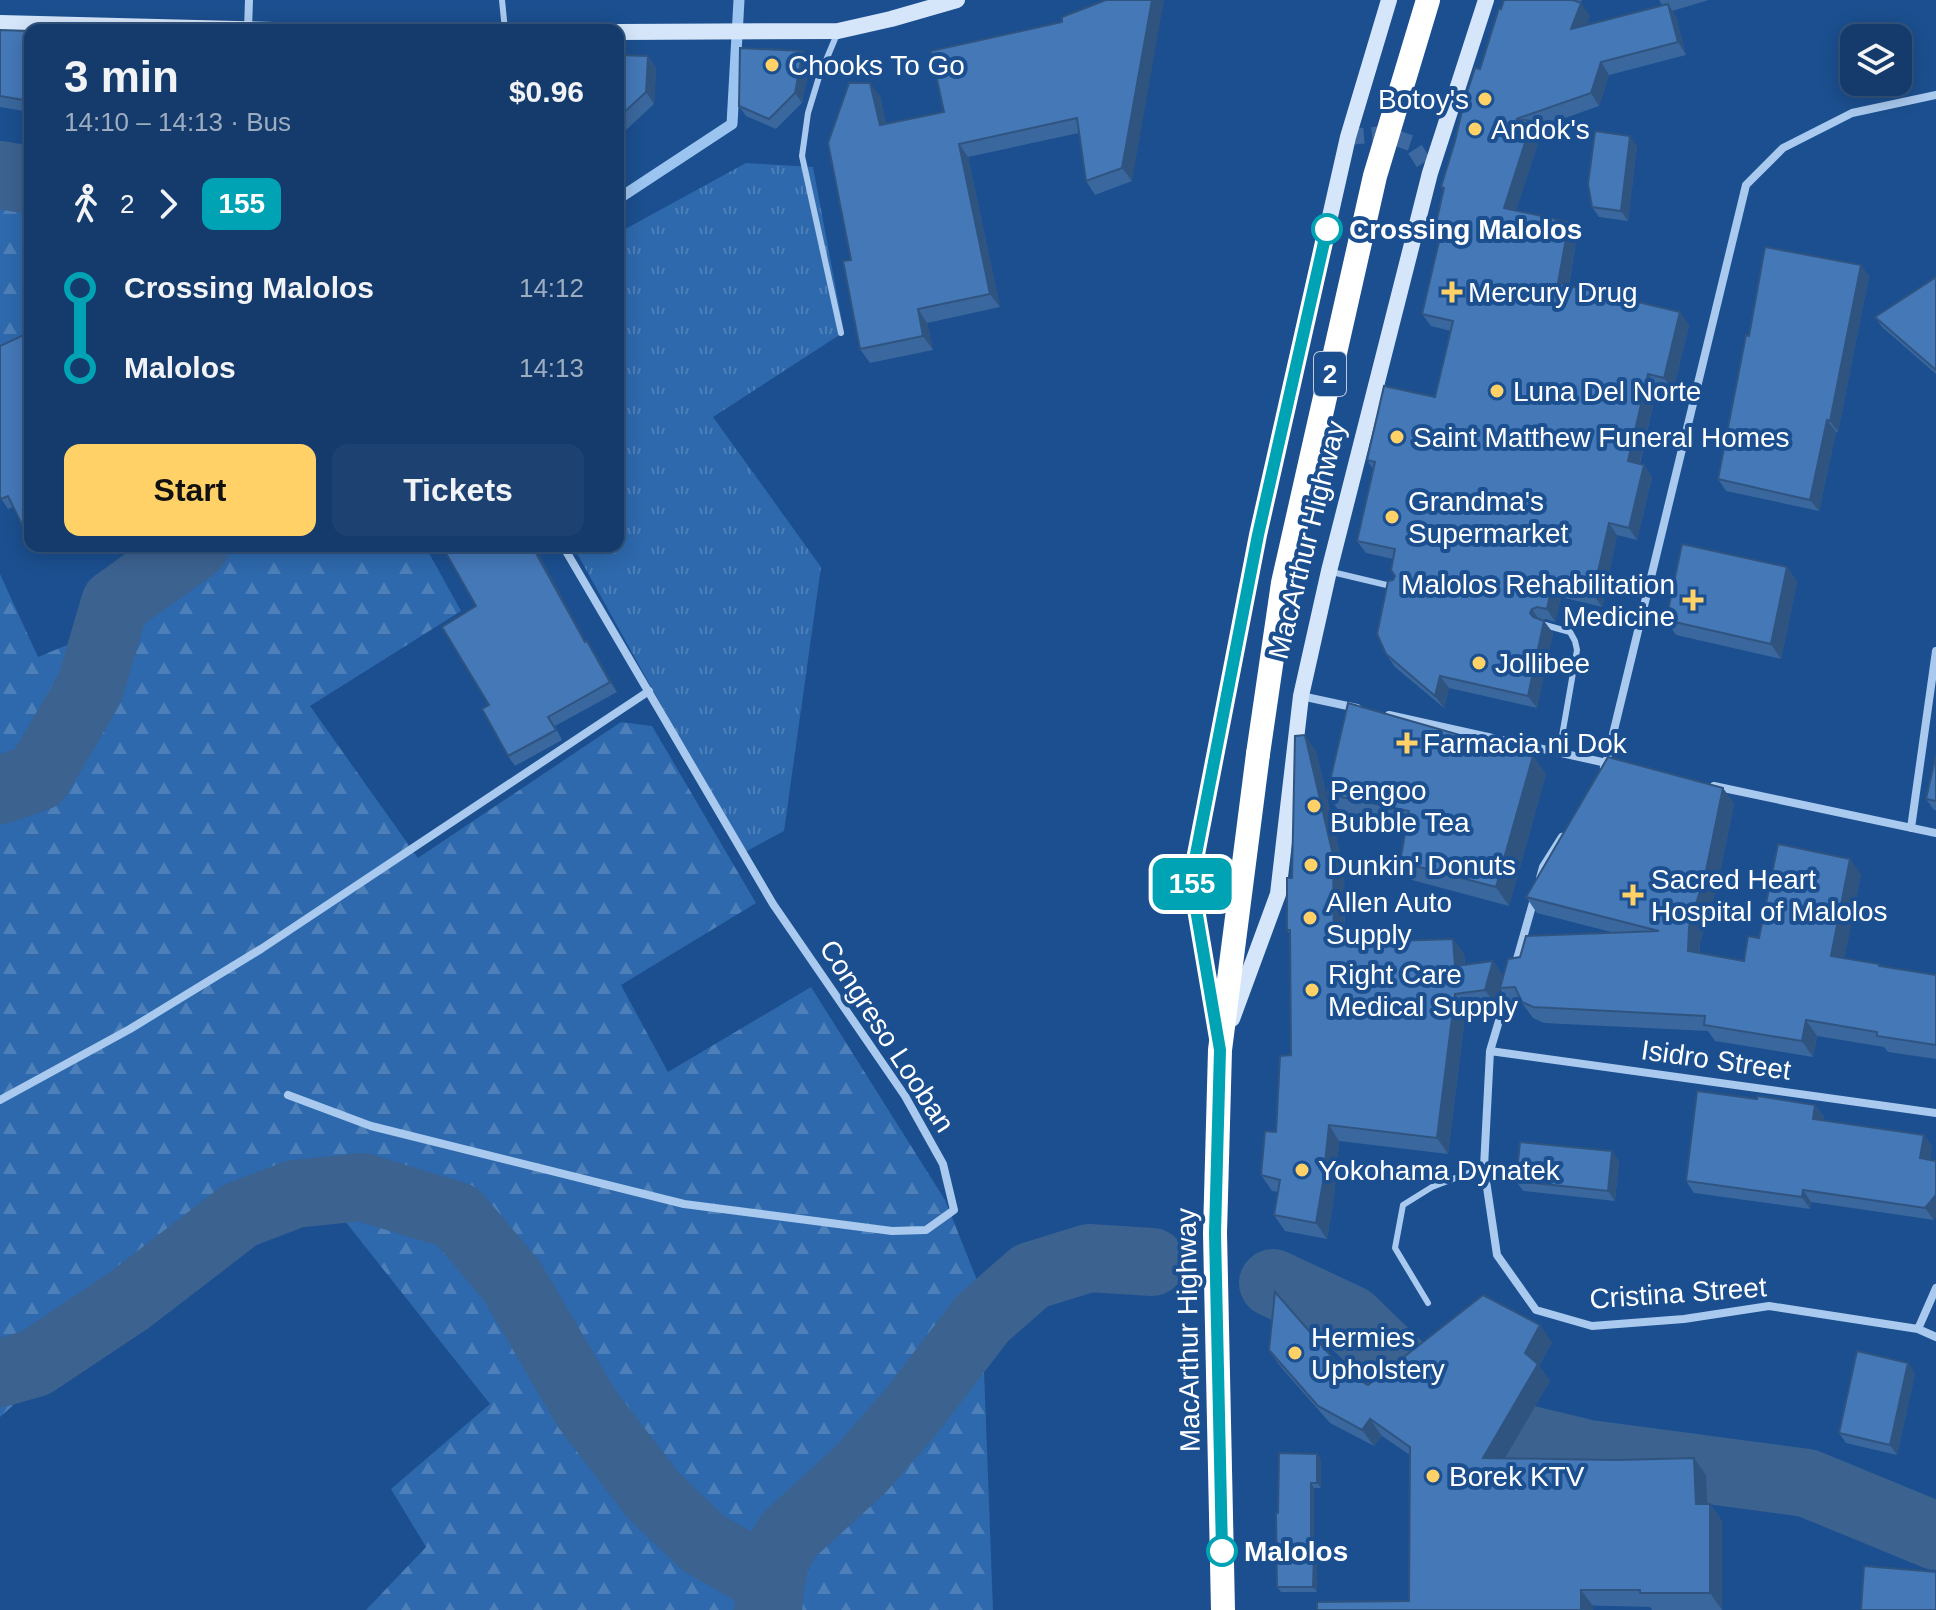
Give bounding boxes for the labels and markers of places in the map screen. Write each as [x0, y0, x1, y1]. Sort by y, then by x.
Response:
place label: Chooks To Go [788, 50, 965, 81]
marker: Chooks To Go [763, 56, 781, 74]
place label: Botoy's [1378, 84, 1469, 115]
marker: Botoy's [1476, 90, 1494, 108]
place label: Andok's [1491, 114, 1590, 145]
marker: Andok's [1466, 120, 1484, 138]
marker: Crossing Malolos [1312, 214, 1342, 244]
place label: Crossing Malolos [1349, 214, 1582, 245]
place label: Mercury Drug [1468, 277, 1638, 308]
marker: Mercury Drug [1443, 283, 1461, 301]
place label: Luna Del Norte [1513, 376, 1701, 407]
marker: Luna Del Norte [1488, 382, 1506, 400]
place label: Saint Matthew Funeral Homes [1413, 422, 1790, 453]
marker: Saint Matthew Funeral Homes [1388, 428, 1406, 446]
place label: Grandma's Supermarket [1408, 486, 1569, 549]
marker: Grandma's Supermarket [1383, 508, 1401, 526]
place label: Malolos Rehabilitation Medicine [1401, 569, 1675, 632]
marker: Malolos Rehabilitation Medicine [1682, 589, 1704, 611]
place label: Jollibee [1495, 648, 1590, 679]
marker: Jollibee [1470, 654, 1488, 672]
place label: Farmacia ni Dok [1423, 728, 1628, 759]
marker: Farmacia ni Dok [1398, 734, 1416, 752]
place label: Pengoo Bubble Tea [1330, 775, 1470, 838]
marker: Pengoo Bubble Tea [1305, 797, 1323, 815]
place label: Dunkin' Donuts [1327, 850, 1516, 881]
marker: Dunkin' Donuts [1302, 856, 1320, 874]
place label: Sacred Heart Hospital of Malolos [1651, 864, 1888, 927]
marker: Sacred Heart Hospital of Malolos [1622, 884, 1644, 906]
place label: Allen Auto Supply [1326, 887, 1452, 950]
marker: Allen Auto Supply [1301, 909, 1319, 927]
place label: Right Care Medical Supply [1328, 959, 1518, 1022]
marker: Right Care Medical Supply [1303, 981, 1321, 999]
place label: Yokohama Dynatek [1318, 1155, 1561, 1186]
marker: Yokohama Dynatek [1293, 1161, 1311, 1179]
place label: Hermies Upholstery [1311, 1322, 1445, 1385]
marker: Hermies Upholstery [1286, 1344, 1304, 1362]
place label: Borek KTV [1449, 1461, 1585, 1492]
marker: Borek KTV [1424, 1467, 1442, 1485]
marker: Malolos [1207, 1536, 1237, 1566]
place label: Malolos [1244, 1536, 1348, 1567]

